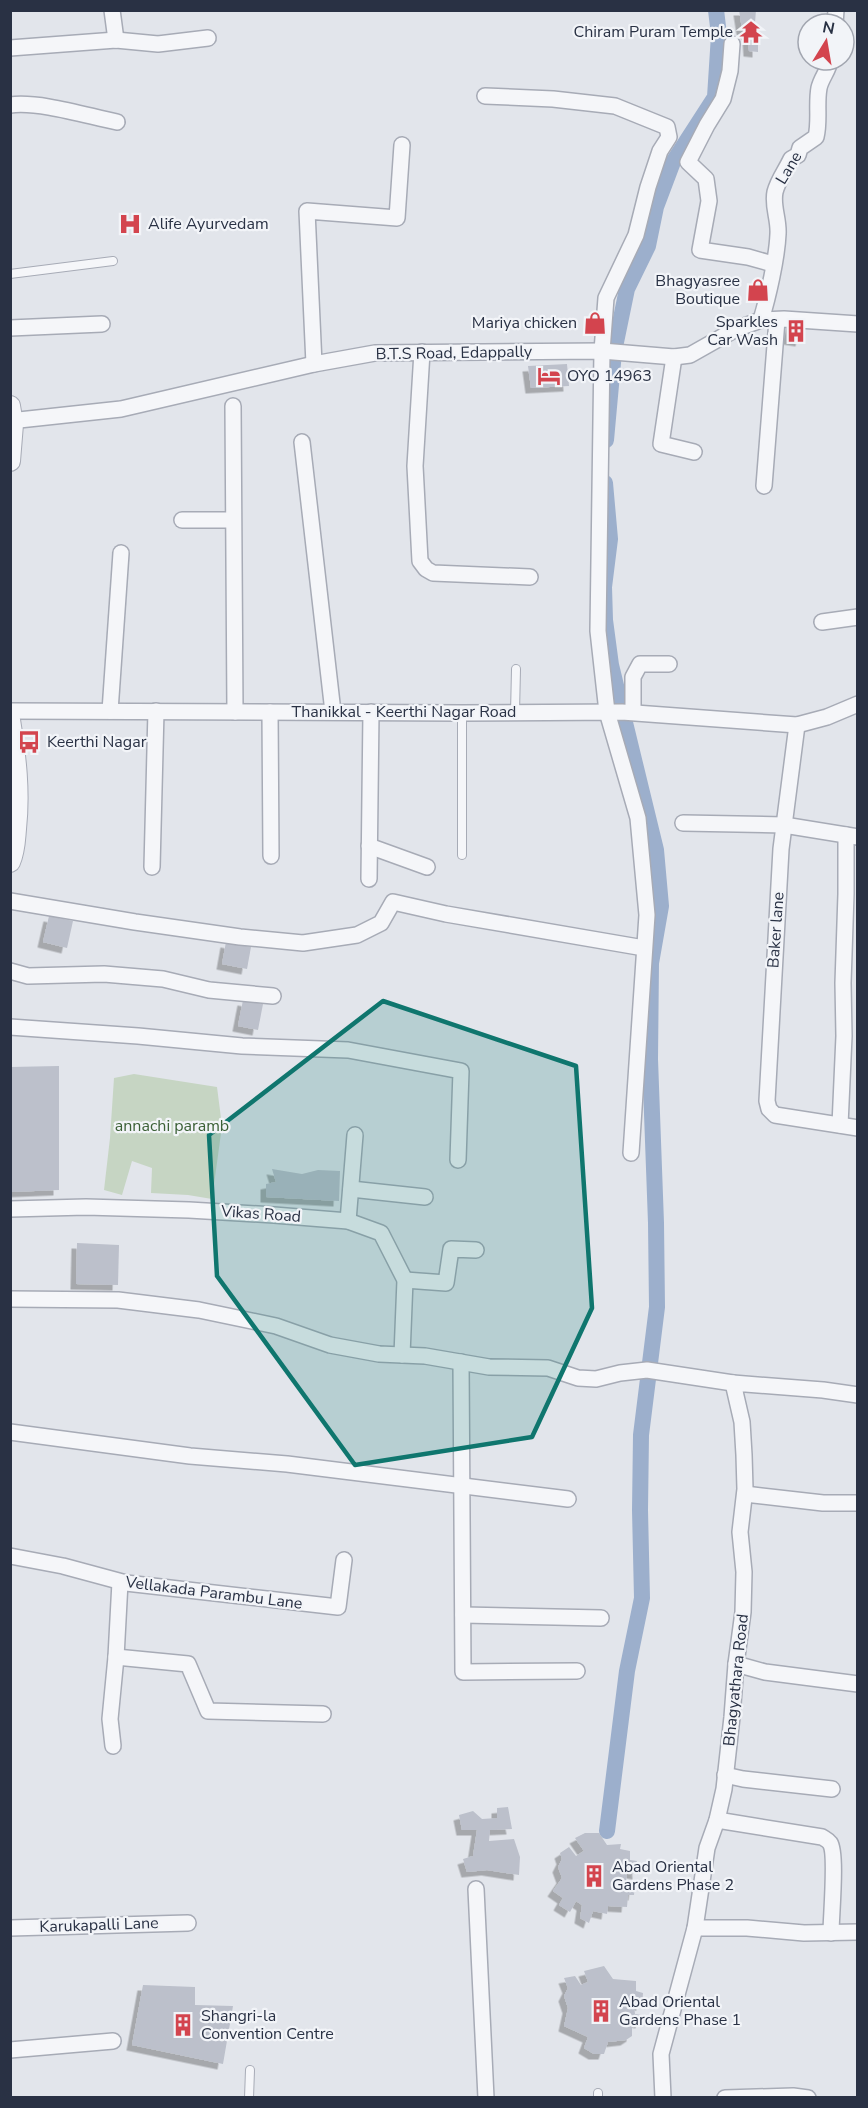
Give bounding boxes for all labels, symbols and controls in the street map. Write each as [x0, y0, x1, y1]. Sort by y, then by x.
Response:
north arrow [796, 12, 856, 72]
text: N [821, 16, 837, 40]
temple icon: Chiram Puram Temple [738, 19, 764, 45]
place label: Chiram Puram Temple [573, 21, 733, 43]
street label: Lane [771, 147, 807, 189]
hospital icon: Alife Ayurvedam [117, 211, 143, 237]
place label: Alife Ayurvedam [148, 213, 269, 235]
place label: Bhagyasree Boutique [655, 270, 740, 310]
shop icon: Bhagyasree Boutique [745, 277, 771, 303]
shop icon: Mariya chicken [582, 310, 608, 336]
place label: Sparkles Car Wash [707, 311, 778, 351]
place label: Mariya chicken [472, 312, 577, 334]
building icon: Sparkles Car Wash [783, 318, 809, 344]
street label: B.T.S Road, Edappally [376, 341, 533, 365]
hotel icon: OYO 14963 [536, 363, 562, 389]
place label: OYO 14963 [567, 365, 652, 387]
street label: Thanikkal - Keerthi Nagar Road [292, 701, 516, 723]
bus stop icon: Keerthi Nagar [16, 729, 42, 755]
place label: Keerthi Nagar [47, 731, 147, 753]
street label: Baker lane [762, 891, 790, 969]
park label: annachi paramb [115, 1115, 229, 1137]
street label: Vikas Road [219, 1200, 302, 1228]
street label: Vellakada Parambu Lane [123, 1571, 304, 1615]
street label: Bhagyathara Road [718, 1613, 754, 1747]
place label: Abad Oriental Gardens Phase 2 [612, 1856, 734, 1896]
building icon: Abad Oriental Gardens Phase 2 [581, 1863, 607, 1889]
street label: Karukapalli Lane [39, 1912, 159, 1938]
place label: Abad Oriental Gardens Phase 1 [619, 1991, 741, 2031]
building icon: Abad Oriental Gardens Phase 1 [588, 1998, 614, 2024]
place label: Shangri-la Convention Centre [201, 2005, 334, 2045]
building icon: Shangri-la Convention Centre [170, 2012, 196, 2038]

